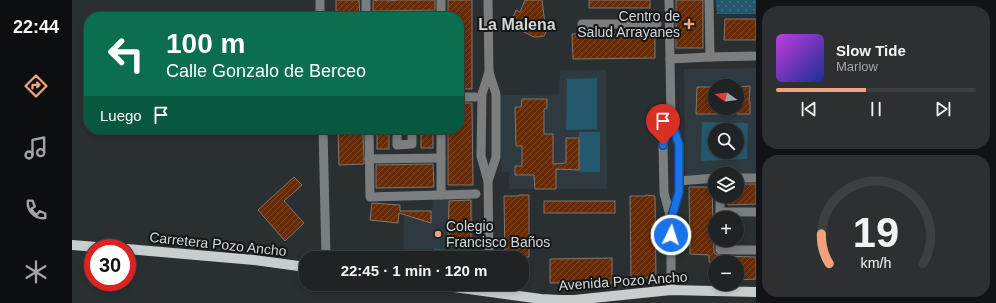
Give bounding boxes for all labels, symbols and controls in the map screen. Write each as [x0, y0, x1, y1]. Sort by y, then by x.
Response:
place label: Centro de Salud Arrayanes [577, 8, 680, 40]
district label: La Malena [478, 16, 556, 33]
text: 22:44 [13, 17, 59, 37]
marker: Centro de Salud Arrayanes [683, 18, 695, 30]
icon: left [100, 28, 152, 80]
text: 100 m [166, 28, 245, 59]
text: Slow Tide [836, 42, 906, 59]
text: Marlow [836, 59, 878, 74]
text: Calle Gonzalo de Berceo [166, 61, 366, 81]
icon: directions [22, 72, 50, 100]
north arrow [708, 79, 744, 115]
map controls [708, 79, 744, 291]
icon: previous [798, 98, 820, 120]
icon: pause [865, 98, 887, 120]
icon: next [932, 98, 954, 120]
icon: arrive [150, 104, 172, 126]
pin [646, 104, 680, 145]
text: Luego [100, 107, 142, 124]
icon: arrive [652, 110, 674, 132]
button: search [708, 123, 744, 159]
icon: music [22, 134, 50, 162]
button: layers [708, 167, 744, 203]
icon: phone [22, 196, 50, 224]
text: 19 [853, 209, 899, 256]
button: + [708, 211, 744, 247]
position arrow [650, 214, 692, 256]
place label: Colegio Francisco Baños [446, 218, 550, 250]
street label: Carretera Pozo Ancho [149, 229, 288, 259]
marker: Colegio Francisco Baños [433, 229, 443, 239]
speed limit sign: 30 [84, 239, 136, 291]
text: km/h [861, 254, 892, 270]
button: − [708, 255, 744, 291]
icon: climate [22, 258, 50, 286]
text: 22:45 · 1 min · 120 m [341, 262, 487, 279]
street label: Avenida Pozo Ancho [558, 269, 688, 293]

